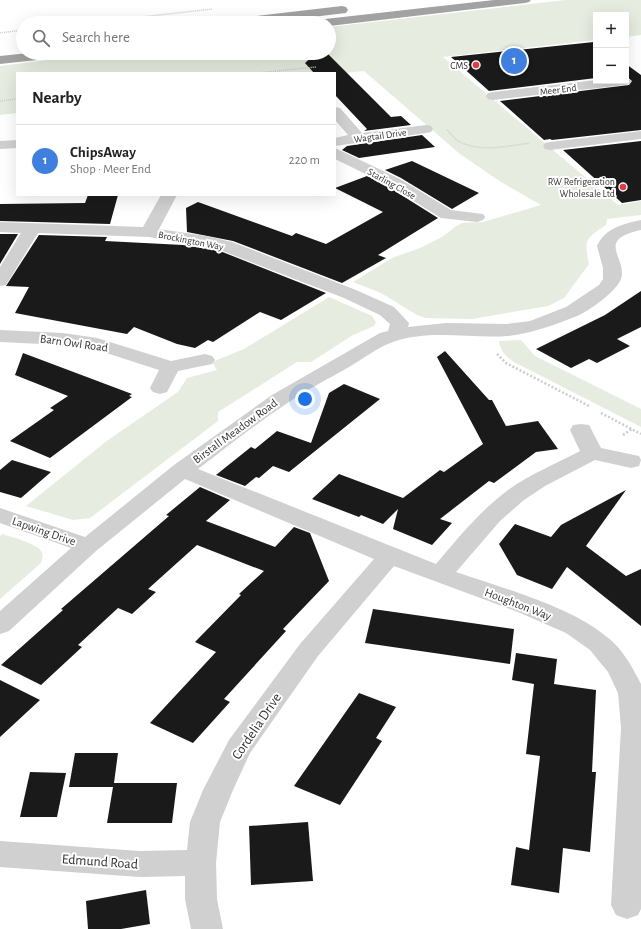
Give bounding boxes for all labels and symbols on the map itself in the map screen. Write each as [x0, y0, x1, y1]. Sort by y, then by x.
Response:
pin: 1 [501, 46, 527, 76]
marker: CMS [471, 60, 481, 70]
place label: CMS [450, 61, 468, 71]
street label: Meer End [539, 83, 577, 97]
street label: Wagtail Drive [353, 127, 407, 145]
street label: Starling Close [366, 167, 418, 201]
place label: RW Refrigeration Wholesale Ltd [548, 177, 615, 199]
marker: RW Refrigeration Wholesale Ltd [618, 182, 628, 192]
street label: Brockington Way [157, 230, 225, 252]
street label: Barn Owl Road [39, 332, 109, 354]
your location [295, 389, 315, 409]
street label: Birstall Meadow Road [191, 396, 279, 466]
street label: Lapwing Drive [11, 515, 77, 547]
street label: Houghton Way [483, 586, 553, 623]
street label: Cordelia Drive [230, 691, 284, 762]
street label: Edmund Road [61, 852, 139, 872]

